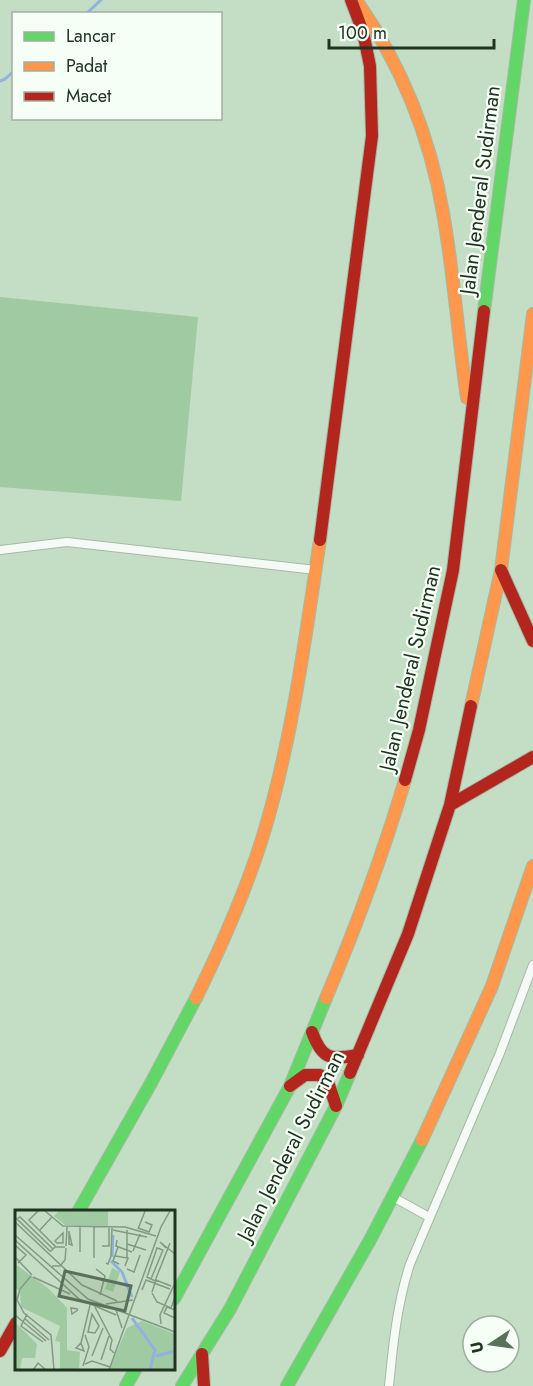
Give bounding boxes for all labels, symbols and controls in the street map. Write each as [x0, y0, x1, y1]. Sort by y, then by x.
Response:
legend [12, 12, 222, 120]
scale bar [329, 12, 494, 50]
text: 100 m [338, 20, 387, 46]
text: Lancar [66, 23, 116, 49]
text: Padat [66, 53, 108, 79]
text: Macet [66, 83, 112, 109]
street label: Jalan Jenderal Sudirman [452, 84, 508, 299]
street label: Jalan Jenderal Sudirman [371, 562, 448, 777]
street label: Jalan Jenderal Sudirman [229, 1046, 352, 1249]
inset map [15, 1210, 176, 1371]
north arrow [461, 1314, 521, 1374]
text: U [464, 1339, 489, 1355]

